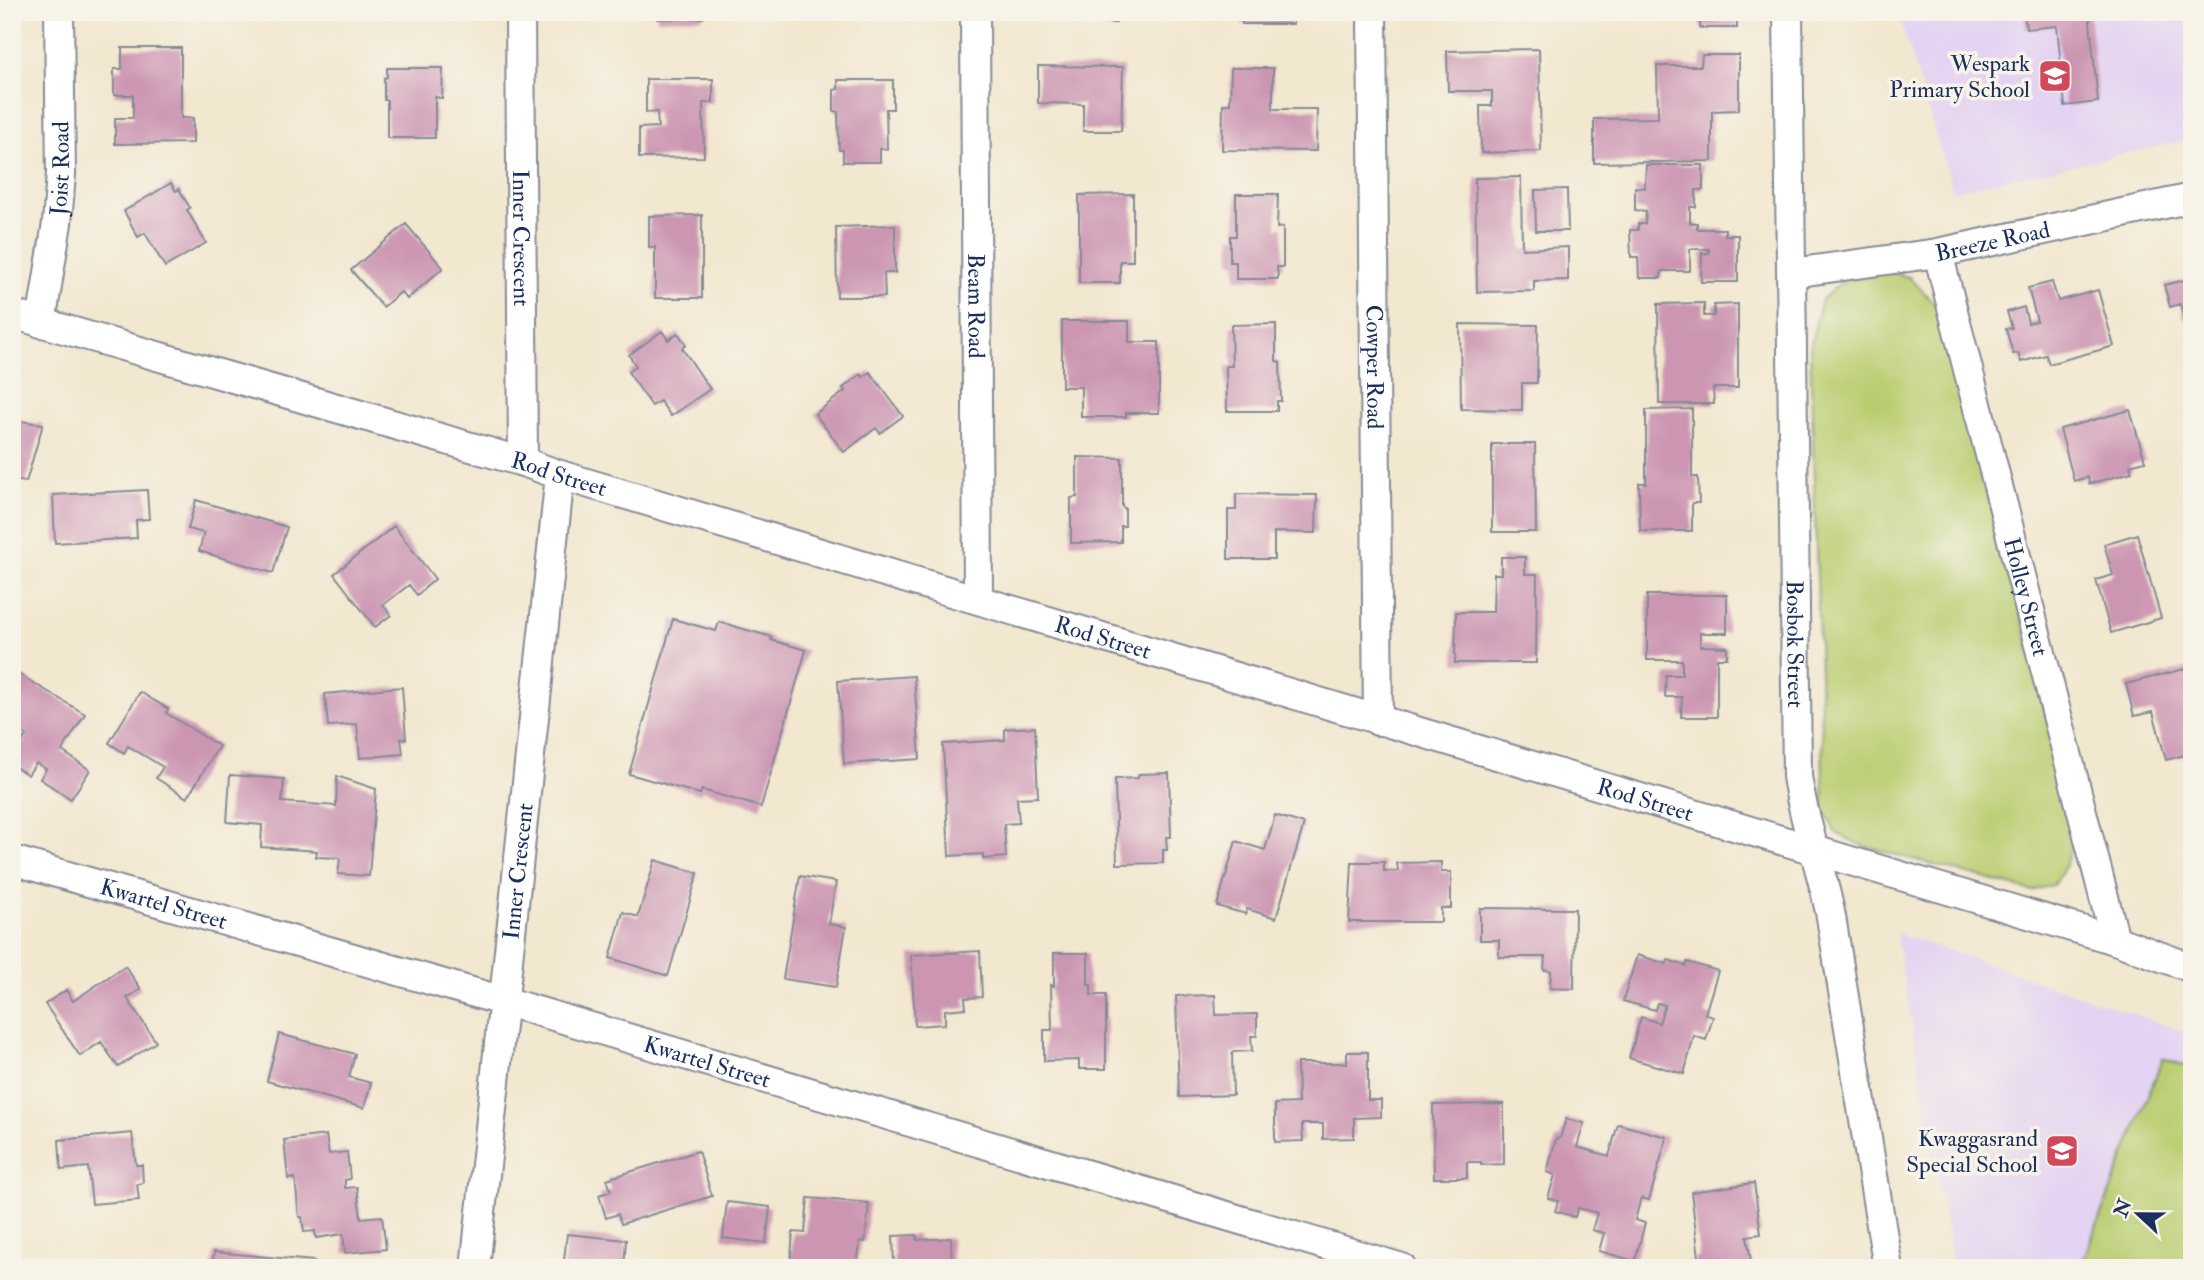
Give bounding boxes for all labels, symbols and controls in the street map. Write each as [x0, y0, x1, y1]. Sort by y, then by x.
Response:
place label: Wespark Primary School [1889, 49, 2030, 104]
school or university icon: Wespark Primary School [2036, 57, 2074, 95]
street label: Joist Road [43, 121, 76, 218]
street label: Inner Crescent [507, 169, 536, 306]
street label: Breeze Road [1932, 215, 2052, 268]
street label: Beam Road [962, 253, 991, 359]
street label: Cowper Road [1359, 304, 1390, 430]
street label: Rod Street [508, 445, 610, 503]
street label: Holley Street [1997, 534, 2056, 659]
street label: Bosbok Street [1780, 580, 1811, 708]
street label: Rod Street [1051, 609, 1155, 665]
street label: Rod Street [1594, 771, 1697, 828]
street label: Inner Crescent [496, 802, 539, 941]
street label: Kwartel Street [97, 872, 231, 936]
street label: Kwartel Street [640, 1029, 774, 1094]
place label: Kwaggasrand Special School [1906, 1124, 2038, 1180]
school or university icon: Kwaggasrand Special School [2043, 1132, 2081, 1170]
north arrow [2102, 1178, 2172, 1248]
text: N [2108, 1195, 2138, 1221]

